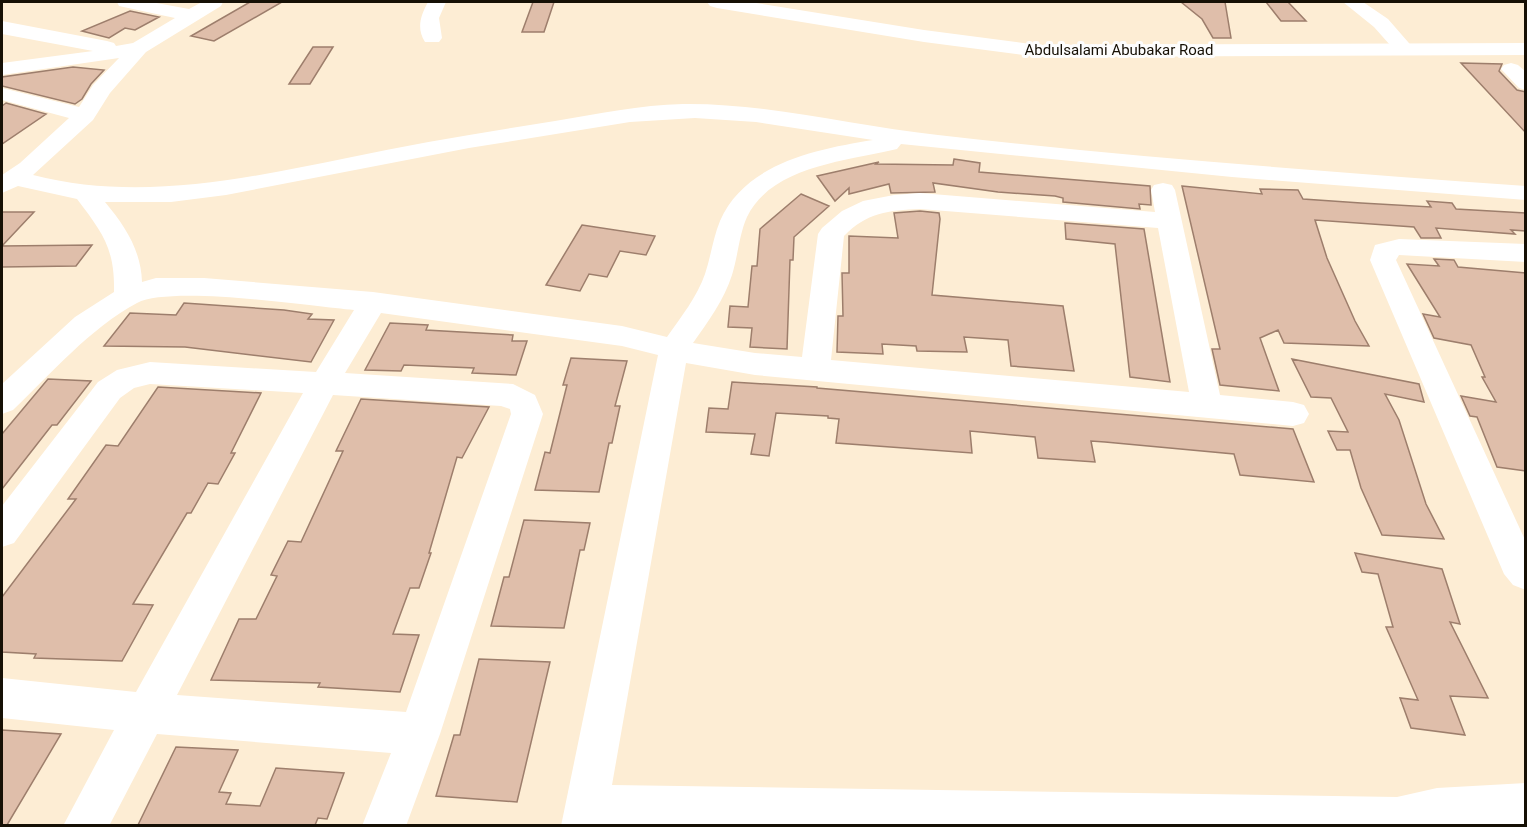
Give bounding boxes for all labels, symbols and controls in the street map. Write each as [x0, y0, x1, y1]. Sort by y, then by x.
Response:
street label: Abdulsalami Abubakar Road [1025, 41, 1213, 59]

